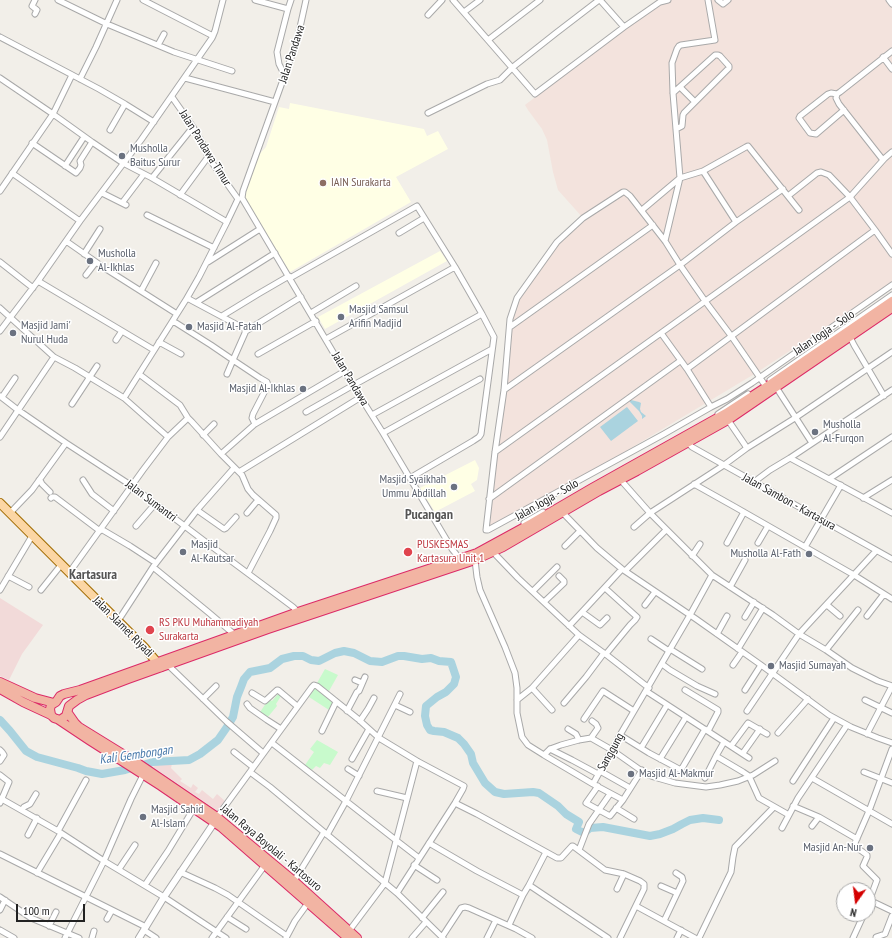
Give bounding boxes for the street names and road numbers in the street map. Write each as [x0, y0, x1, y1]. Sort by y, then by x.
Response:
street label: Jalan Pandawa [276, 23, 308, 85]
street label: Jalan Pandawa Timur [176, 107, 234, 189]
street label: Jalan Jogja - Solo [791, 307, 857, 359]
street label: Jalan Pandawa [328, 350, 372, 408]
street label: Jalan Sambon - Kartasura [740, 470, 838, 534]
street label: Jalan Jogja - Solo [513, 476, 581, 524]
street label: Jalan Sumantri [123, 477, 179, 525]
street label: Jalan Slamet Riyadi [90, 594, 156, 660]
street label: Sanggung [595, 730, 627, 774]
street label: Jalan Raya Boyolali - Kartosuro [217, 801, 325, 895]

